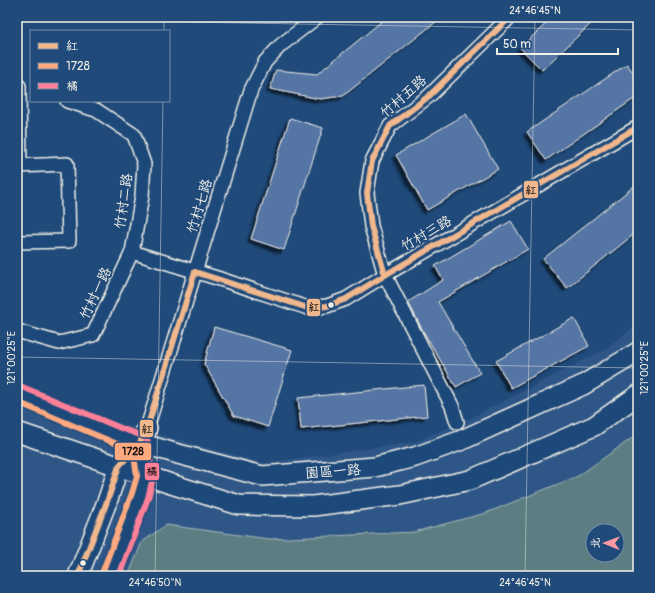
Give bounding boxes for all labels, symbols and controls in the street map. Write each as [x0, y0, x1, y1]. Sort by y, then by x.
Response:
text: 24°46'45"N [509, 5, 561, 17]
legend [30, 30, 170, 102]
scale bar [497, 30, 618, 56]
text: 50 m [503, 37, 531, 52]
text: 紅 [66, 39, 78, 54]
text: 1728 [66, 59, 90, 74]
street label: 竹村五路 [377, 72, 430, 121]
text: 橘 [66, 79, 78, 94]
street label: 竹村二路 [111, 172, 136, 230]
street label: 竹村七路 [183, 177, 216, 235]
line badge: 紅 [523, 180, 539, 199]
text: 紅 [526, 184, 537, 197]
street label: 竹村三路 [398, 212, 455, 255]
street label: 竹村一路 [76, 264, 115, 322]
line badge: 紅 [306, 298, 321, 317]
unlabelled marker [326, 300, 336, 310]
text: 紅 [309, 301, 320, 314]
text: 121°00'25"E [6, 331, 18, 385]
text: 121°00'25"E [639, 341, 651, 395]
line badge: 紅 [139, 419, 154, 438]
text: 紅 [142, 423, 153, 436]
line badge: 1728 [114, 442, 152, 461]
text: 1728 [122, 445, 144, 458]
street label: 園區一路 [305, 461, 362, 482]
line badge: 橘 [144, 462, 160, 481]
text: 橘 [147, 465, 158, 478]
north arrow [585, 523, 625, 563]
text: 北 [589, 537, 602, 548]
unlabelled marker [78, 558, 88, 568]
text: 24°46'50"N [129, 577, 181, 589]
text: 24°46'45"N [499, 577, 551, 589]

